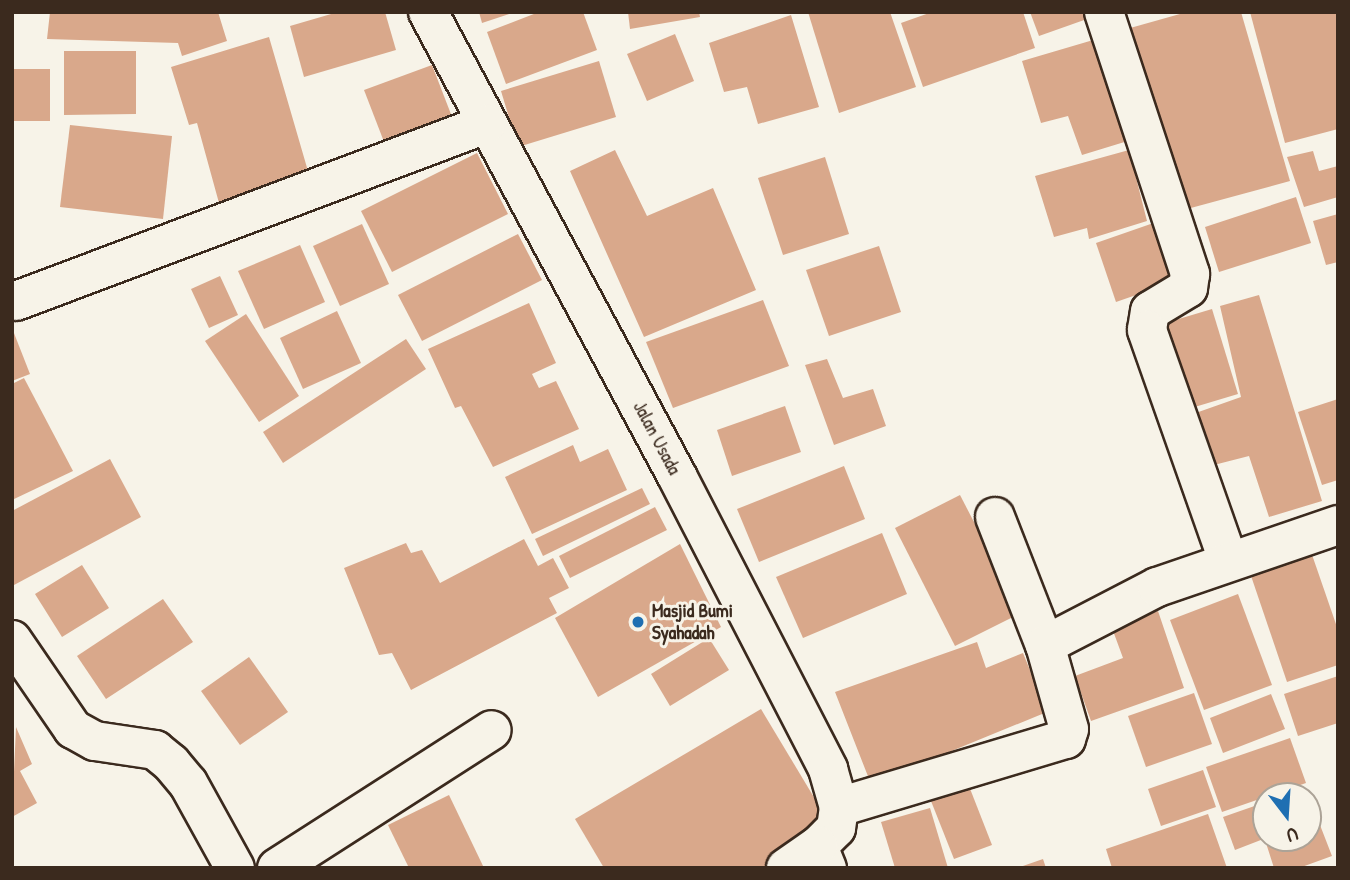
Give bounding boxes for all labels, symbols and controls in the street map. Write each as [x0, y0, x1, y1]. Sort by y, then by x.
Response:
street label: Jalan Usada [628, 397, 686, 479]
place label: Masjid Bumi Syahadah [652, 600, 733, 644]
marker: Masjid Bumi Syahadah [630, 614, 646, 630]
north arrow [1252, 782, 1322, 852]
text: U [1284, 821, 1301, 849]

